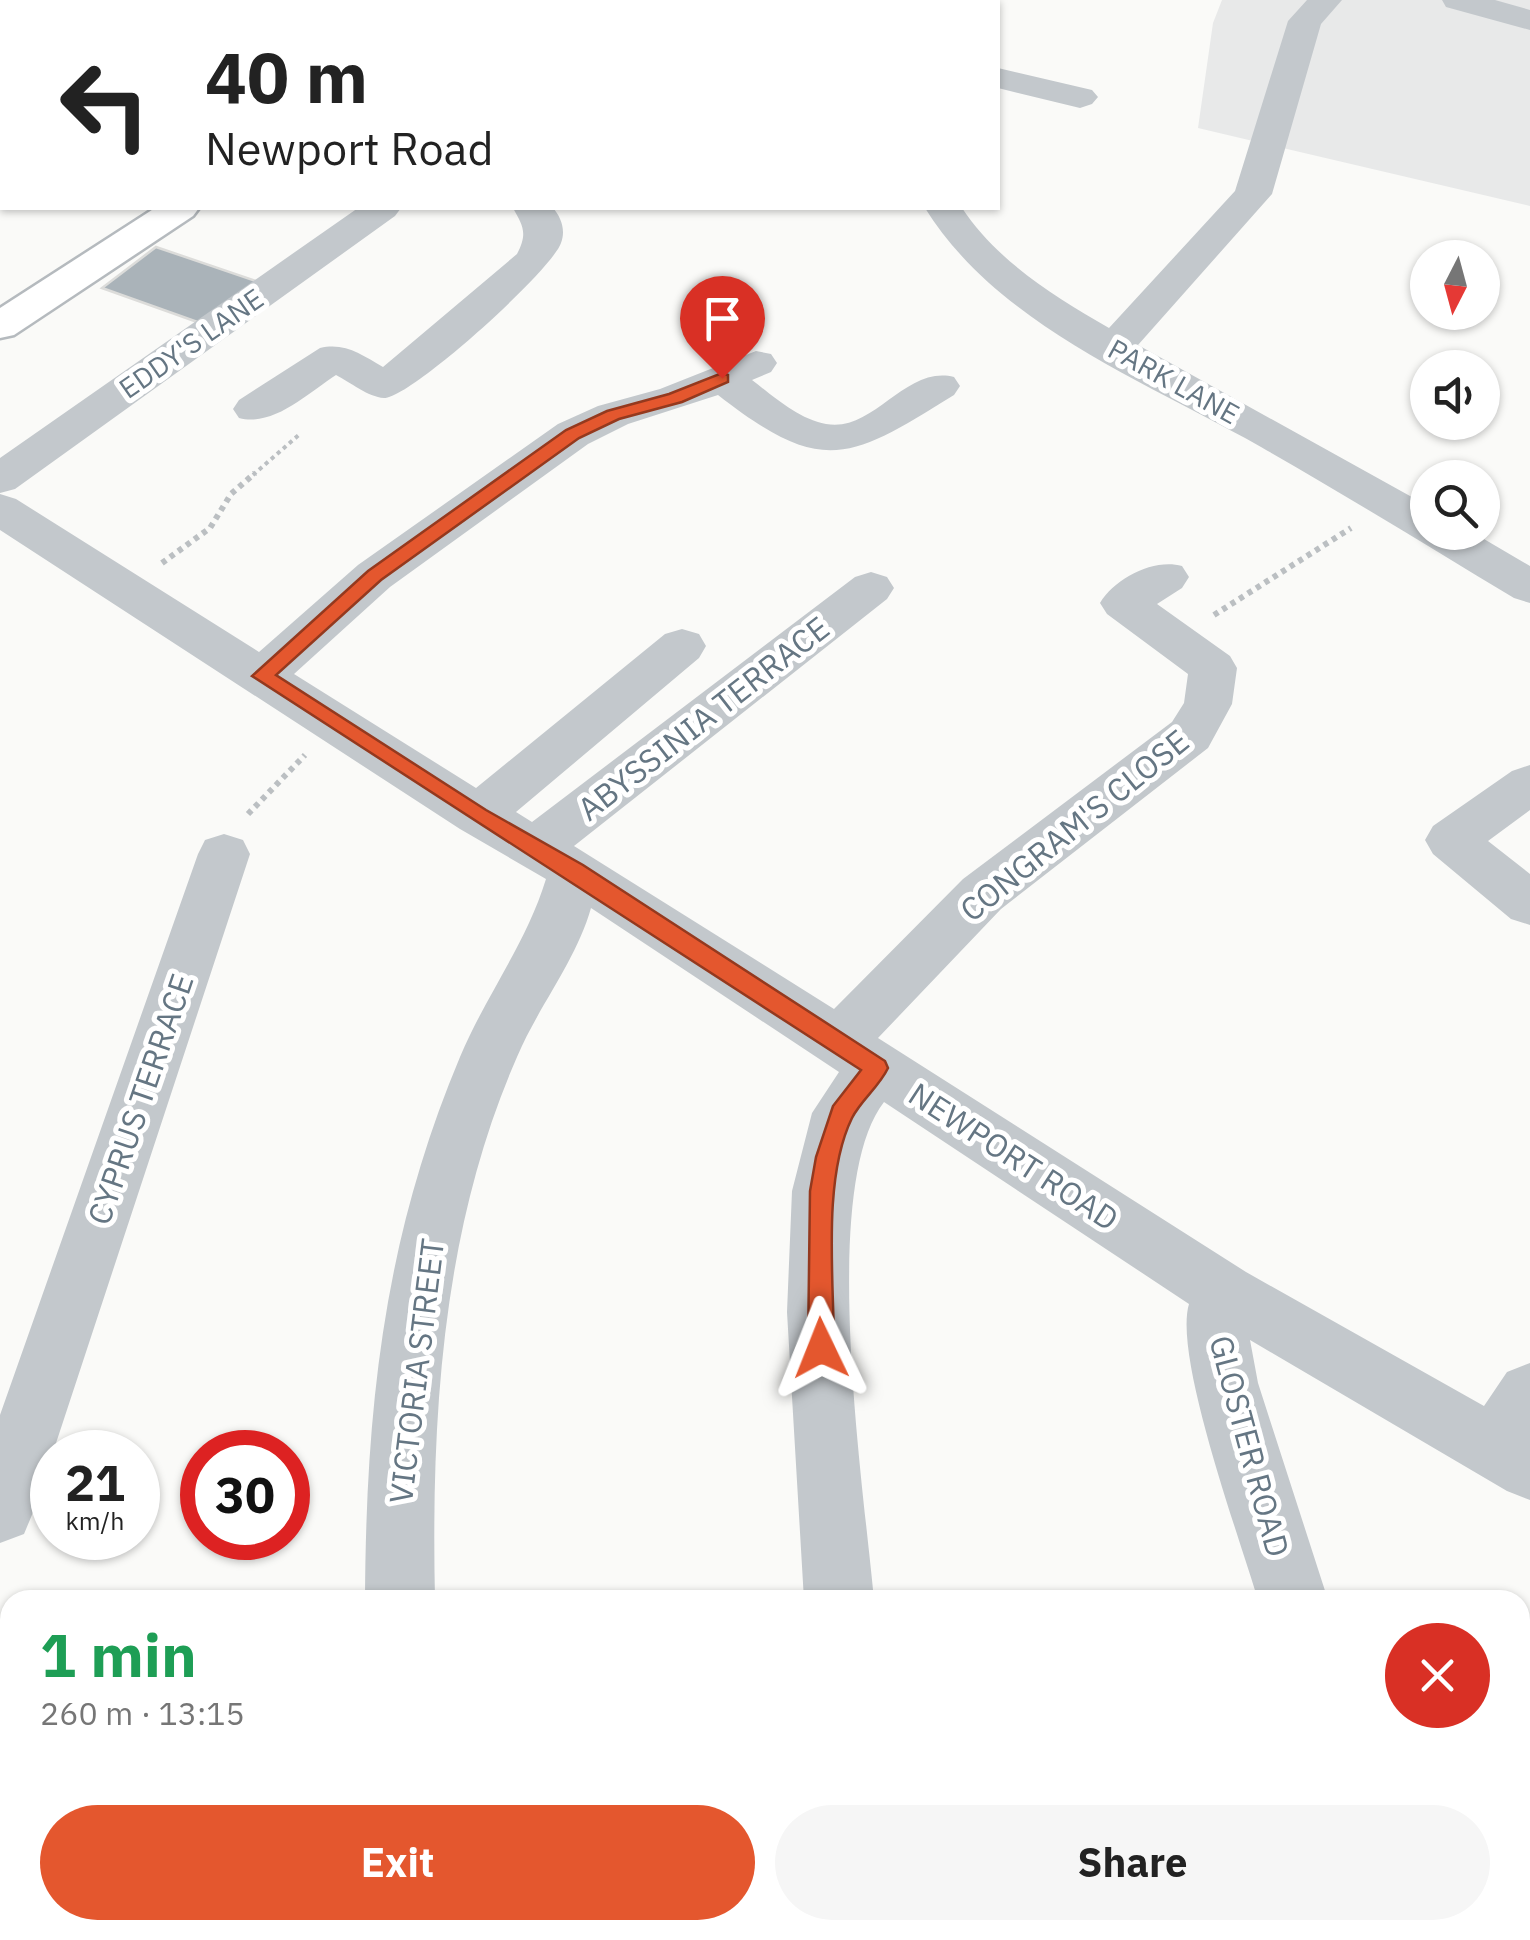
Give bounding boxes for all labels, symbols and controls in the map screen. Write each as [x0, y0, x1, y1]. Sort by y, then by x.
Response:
text: 40 m [205, 31, 368, 122]
icon: left [40, 40, 170, 170]
text: Newport Road [205, 119, 494, 177]
north arrow [1410, 240, 1500, 330]
map controls [1410, 240, 1500, 550]
pin [680, 276, 765, 379]
street label: EDDY'S LANE [111, 280, 271, 406]
icon: arrive [695, 291, 750, 346]
street label: PARK LANE [1102, 330, 1246, 432]
button: sound [1410, 350, 1500, 440]
button: search [1410, 460, 1500, 550]
street label: ABYSSINIA TERRACE [569, 607, 837, 829]
street label: CONGRAM'S CLOSE [951, 720, 1197, 930]
street label: CYPRUS TERRACE [77, 968, 203, 1230]
street label: NEWPORT ROAD [901, 1073, 1127, 1239]
street label: VICTORIA STREET [379, 1236, 453, 1506]
position arrow [769, 1296, 873, 1400]
street label: GLOSTER ROAD [1200, 1331, 1300, 1561]
speed limit sign: 30 [180, 1430, 310, 1560]
text: 21 [65, 1450, 125, 1515]
text: km/h [66, 1504, 124, 1537]
text: 1 min [40, 1615, 197, 1694]
button: close [1385, 1623, 1490, 1728]
text: 260 m · 13:15 [40, 1692, 245, 1734]
button: Exit [40, 1805, 755, 1920]
button: Share [775, 1805, 1490, 1920]

